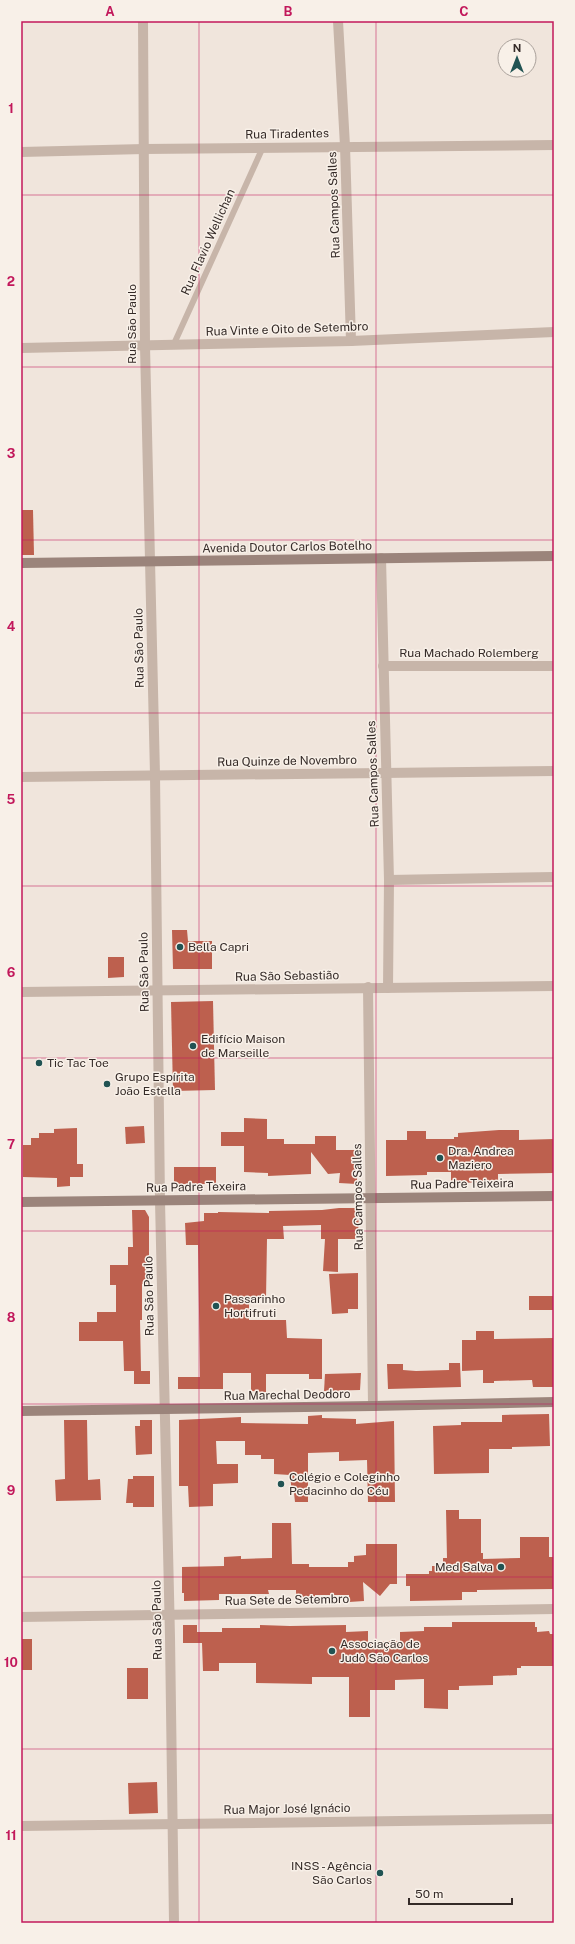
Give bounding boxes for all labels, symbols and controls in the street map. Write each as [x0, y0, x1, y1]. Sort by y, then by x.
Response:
text: A [105, 4, 115, 19]
text: B [284, 4, 293, 19]
text: C [459, 4, 469, 19]
north arrow [497, 38, 537, 78]
text: N [513, 42, 521, 54]
text: 1 [8, 101, 14, 116]
street label: Rua Tiradentes [245, 126, 329, 142]
street label: Rua Campos Salles [325, 151, 343, 259]
street label: Rua Flavio Wellichan [178, 187, 238, 297]
text: 2 [7, 274, 15, 289]
street label: Rua São Paulo [125, 284, 139, 364]
street label: Rua Vinte e Oito de Setembro [205, 319, 369, 339]
text: 3 [7, 446, 16, 461]
street label: Avenida Doutor Carlos Botelho [202, 539, 372, 555]
street label: Rua São Paulo [131, 608, 147, 688]
text: 4 [7, 619, 16, 634]
street label: Rua Machado Rolemberg [399, 646, 539, 660]
street label: Rua Campos Salles [364, 720, 382, 828]
street label: Rua Quinze de Novembro [217, 753, 357, 769]
text: 5 [7, 792, 16, 807]
street label: Rua São Paulo [136, 932, 152, 1012]
place label: Bella Capri [188, 940, 249, 954]
marker: Bella Capri [175, 942, 185, 952]
text: 6 [7, 965, 16, 980]
street label: Rua São Sebastião [235, 968, 339, 984]
place label: Edifício Maison de Marseille [201, 1032, 285, 1060]
marker: Edifício Maison de Marseille [188, 1041, 198, 1051]
place label: Tic Tac Toe [47, 1056, 109, 1070]
marker: Tic Tac Toe [34, 1058, 44, 1068]
place label: Grupo Espírita João Estella [115, 1070, 195, 1098]
marker: Grupo Espírita João Estella [102, 1079, 112, 1089]
text: 7 [7, 1137, 15, 1152]
street label: Rua Campos Salles [350, 1143, 366, 1251]
place label: Dra. Andrea Maziero [448, 1144, 514, 1172]
marker: Dra. Andrea Maziero [435, 1153, 445, 1163]
street label: Rua Padre Teixeira [410, 1176, 514, 1192]
street label: Rua Padre Texeira [146, 1179, 246, 1195]
street label: Rua São Paulo [141, 1256, 157, 1336]
place label: Passarinho Hortifruti [224, 1292, 285, 1320]
marker: Passarinho Hortifruti [211, 1301, 221, 1311]
text: 8 [7, 1310, 16, 1325]
street label: Rua Marechal Deodoro [223, 1387, 351, 1403]
place label: Colégio e Coleginho Pedacinho do Céu [289, 1470, 400, 1498]
marker: Colégio e Coleginho Pedacinho do Céu [276, 1479, 286, 1489]
text: 9 [7, 1483, 15, 1498]
place label: Med Salva [435, 1560, 493, 1574]
marker: Med Salva [496, 1562, 506, 1572]
street label: Rua São Paulo [149, 1580, 165, 1660]
street label: Rua Sete de Setembro [225, 1592, 350, 1608]
place label: Associação de Judô São Carlos [340, 1637, 428, 1665]
marker: Associação de Judô São Carlos [327, 1646, 337, 1656]
text: 10 [4, 1655, 18, 1670]
street label: Rua Major José Ignácio [223, 1801, 351, 1817]
text: 11 [5, 1828, 17, 1843]
place label: INSS - Agência São Carlos [291, 1859, 372, 1887]
marker: INSS - Agência São Carlos [375, 1868, 385, 1878]
scale bar [409, 1880, 512, 1906]
text: 50 m [415, 1887, 443, 1901]

